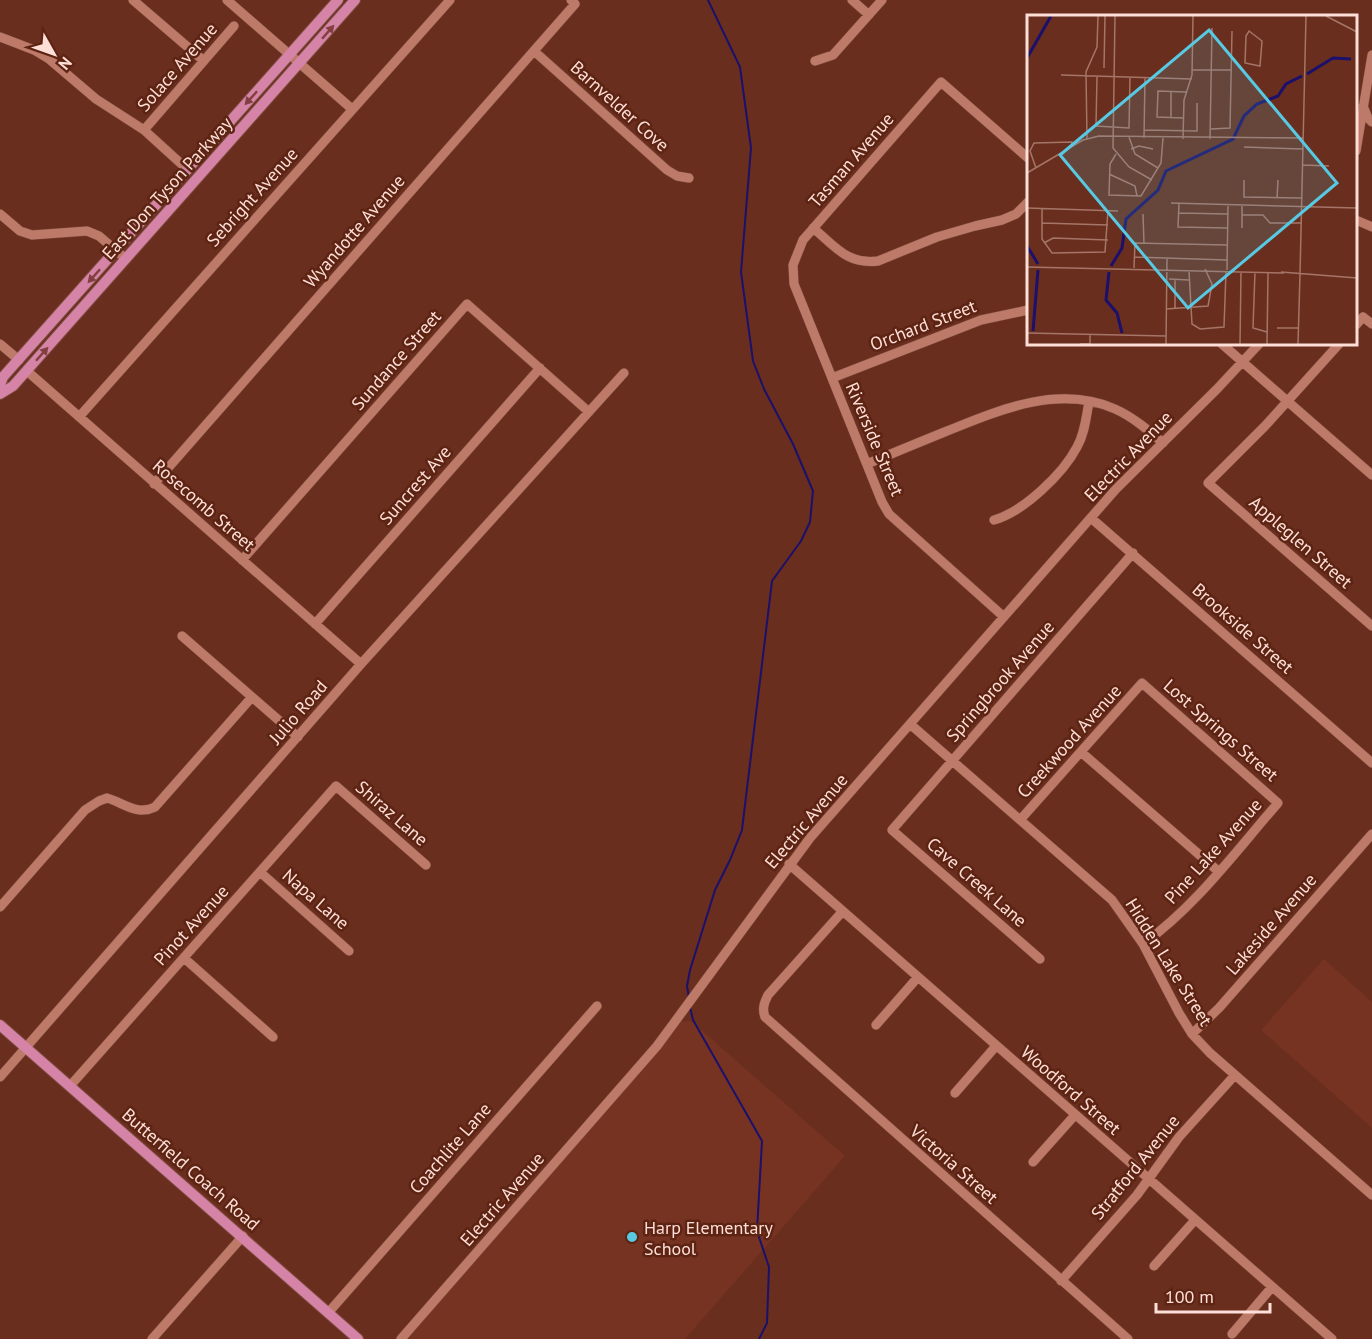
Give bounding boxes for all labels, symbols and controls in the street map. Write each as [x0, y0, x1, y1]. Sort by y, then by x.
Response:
inset map [1027, 15, 1357, 345]
street label: Solace Avenue [132, 18, 222, 116]
north arrow [24, 24, 84, 84]
one-way arrow [321, 24, 334, 40]
text: N [54, 53, 77, 74]
street label: Barnvelder Cove [566, 56, 674, 156]
one-way arrow [244, 91, 258, 106]
street label: Tasman Avenue [803, 108, 899, 212]
street label: East Don Tyson Parkway [97, 111, 238, 264]
street label: Sebright Avenue [201, 143, 303, 251]
street label: Wyandotte Avenue [299, 170, 409, 292]
one-way arrow [87, 268, 101, 283]
street label: Orchard Street [867, 294, 979, 356]
street label: Sundance Street [346, 305, 446, 415]
one-way arrow [35, 347, 48, 362]
street label: Riverside Street [841, 379, 909, 499]
street label: Electric Avenue [1079, 406, 1177, 506]
street label: Suncrest Ave [374, 441, 456, 529]
street label: Rosecomb Street [148, 454, 260, 556]
street label: Appleglen Street [1245, 491, 1357, 593]
street label: Brookside Street [1188, 578, 1298, 678]
street label: Springbrook Avenue [941, 616, 1059, 746]
street label: Lost Springs Street [1159, 674, 1283, 786]
street label: Julio Road [263, 675, 332, 750]
street label: Creekwood Avenue [1012, 679, 1126, 803]
street label: Electric Avenue [760, 769, 852, 873]
street label: Shiraz Lane [351, 775, 433, 851]
street label: Pine Lake Avenue [1159, 793, 1267, 909]
street label: Cave Creek Lane [922, 832, 1032, 932]
street label: Napa Lane [278, 864, 354, 934]
street label: Lakeside Avenue [1221, 868, 1321, 980]
street label: Pinot Avenue [149, 880, 233, 970]
street label: Hidden Lake Street [1120, 894, 1218, 1030]
street label: Woodford Street [1016, 1040, 1126, 1140]
street label: Coachlite Lane [404, 1098, 496, 1198]
street label: Butterfield Coach Road [117, 1103, 265, 1235]
street label: Stratford Avenue [1086, 1110, 1184, 1224]
street label: Victoria Street [904, 1119, 1003, 1209]
street label: Electric Avenue [455, 1147, 549, 1251]
place label: Harp Elementary School [644, 1216, 773, 1260]
marker: Harp Elementary School [625, 1230, 639, 1244]
scale bar [1156, 1276, 1270, 1314]
text: 100 m [1165, 1285, 1214, 1308]

